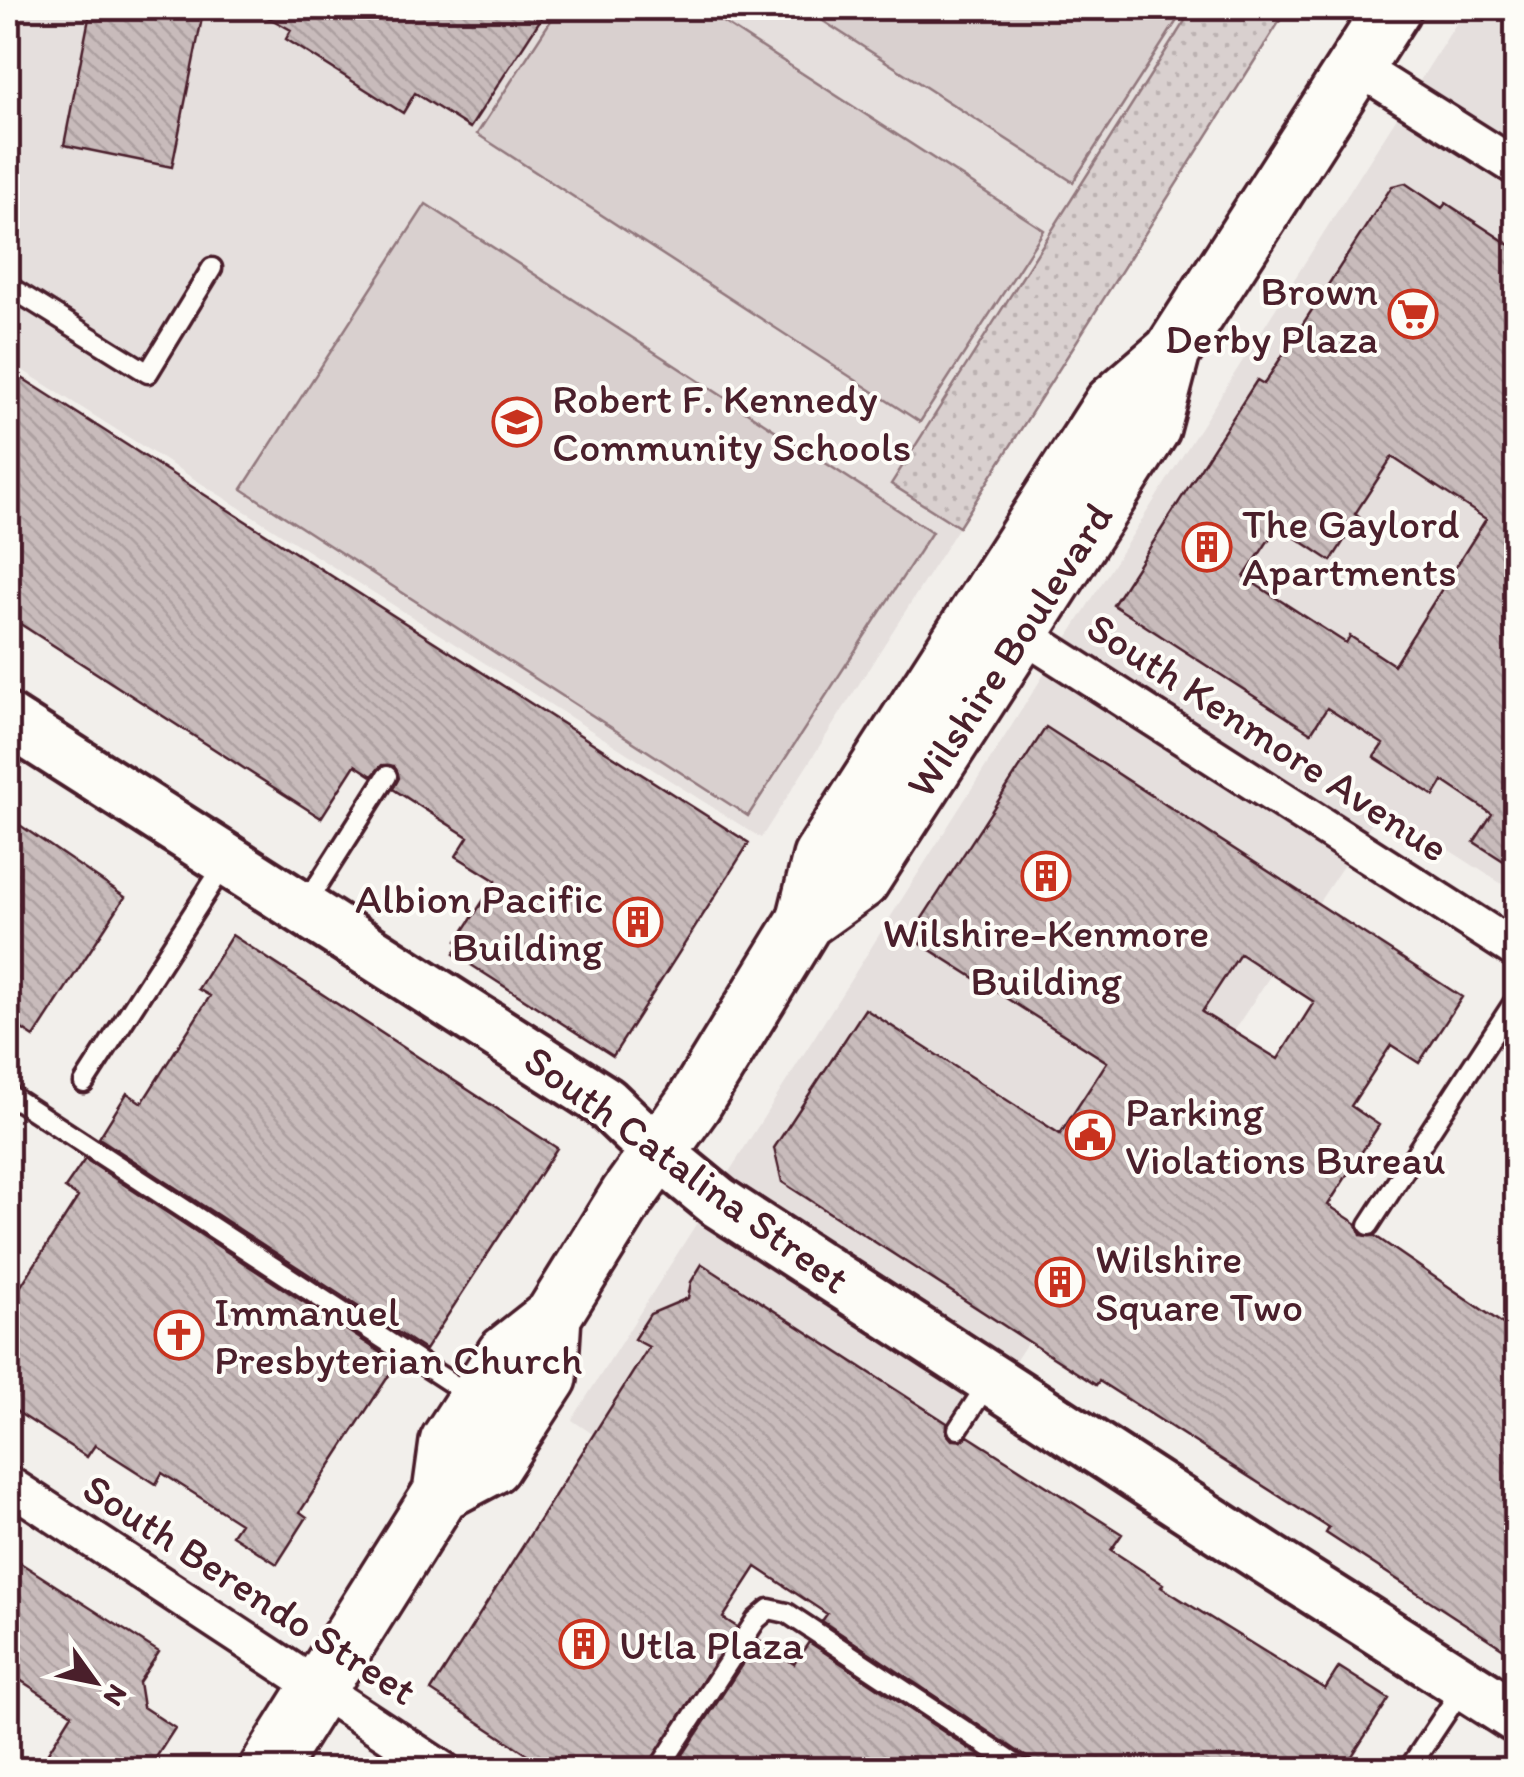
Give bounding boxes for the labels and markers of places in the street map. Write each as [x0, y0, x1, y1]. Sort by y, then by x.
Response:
place label: Brown Derby Plaza [1165, 265, 1378, 364]
supermarket icon: Brown Derby Plaza [1387, 288, 1439, 340]
place label: Robert F. Kennedy Community Schools [552, 373, 912, 472]
school or university icon: Robert F. Kennedy Community Schools [491, 396, 543, 448]
place label: The Gaylord Apartments [1242, 498, 1459, 597]
building icon: The Gaylord Apartments [1181, 521, 1233, 573]
building icon: Wilshire-Kenmore Building [1020, 850, 1072, 902]
place label: Albion Pacific Building [355, 873, 603, 972]
building icon: Albion Pacific Building [612, 896, 664, 948]
place label: Wilshire-Kenmore Building [883, 907, 1209, 1006]
place label: Parking Violations Bureau [1125, 1086, 1446, 1185]
public building icon: Parking Violations Bureau [1064, 1109, 1116, 1161]
place label: Wilshire Square Two [1095, 1233, 1303, 1332]
building icon: Wilshire Square Two [1034, 1256, 1086, 1308]
place label: Immanuel Presbyterian Church [214, 1286, 582, 1385]
church icon: Immanuel Presbyterian Church [153, 1309, 205, 1361]
building icon: Utla Plaza [558, 1618, 610, 1670]
place label: Utla Plaza [619, 1619, 804, 1670]

